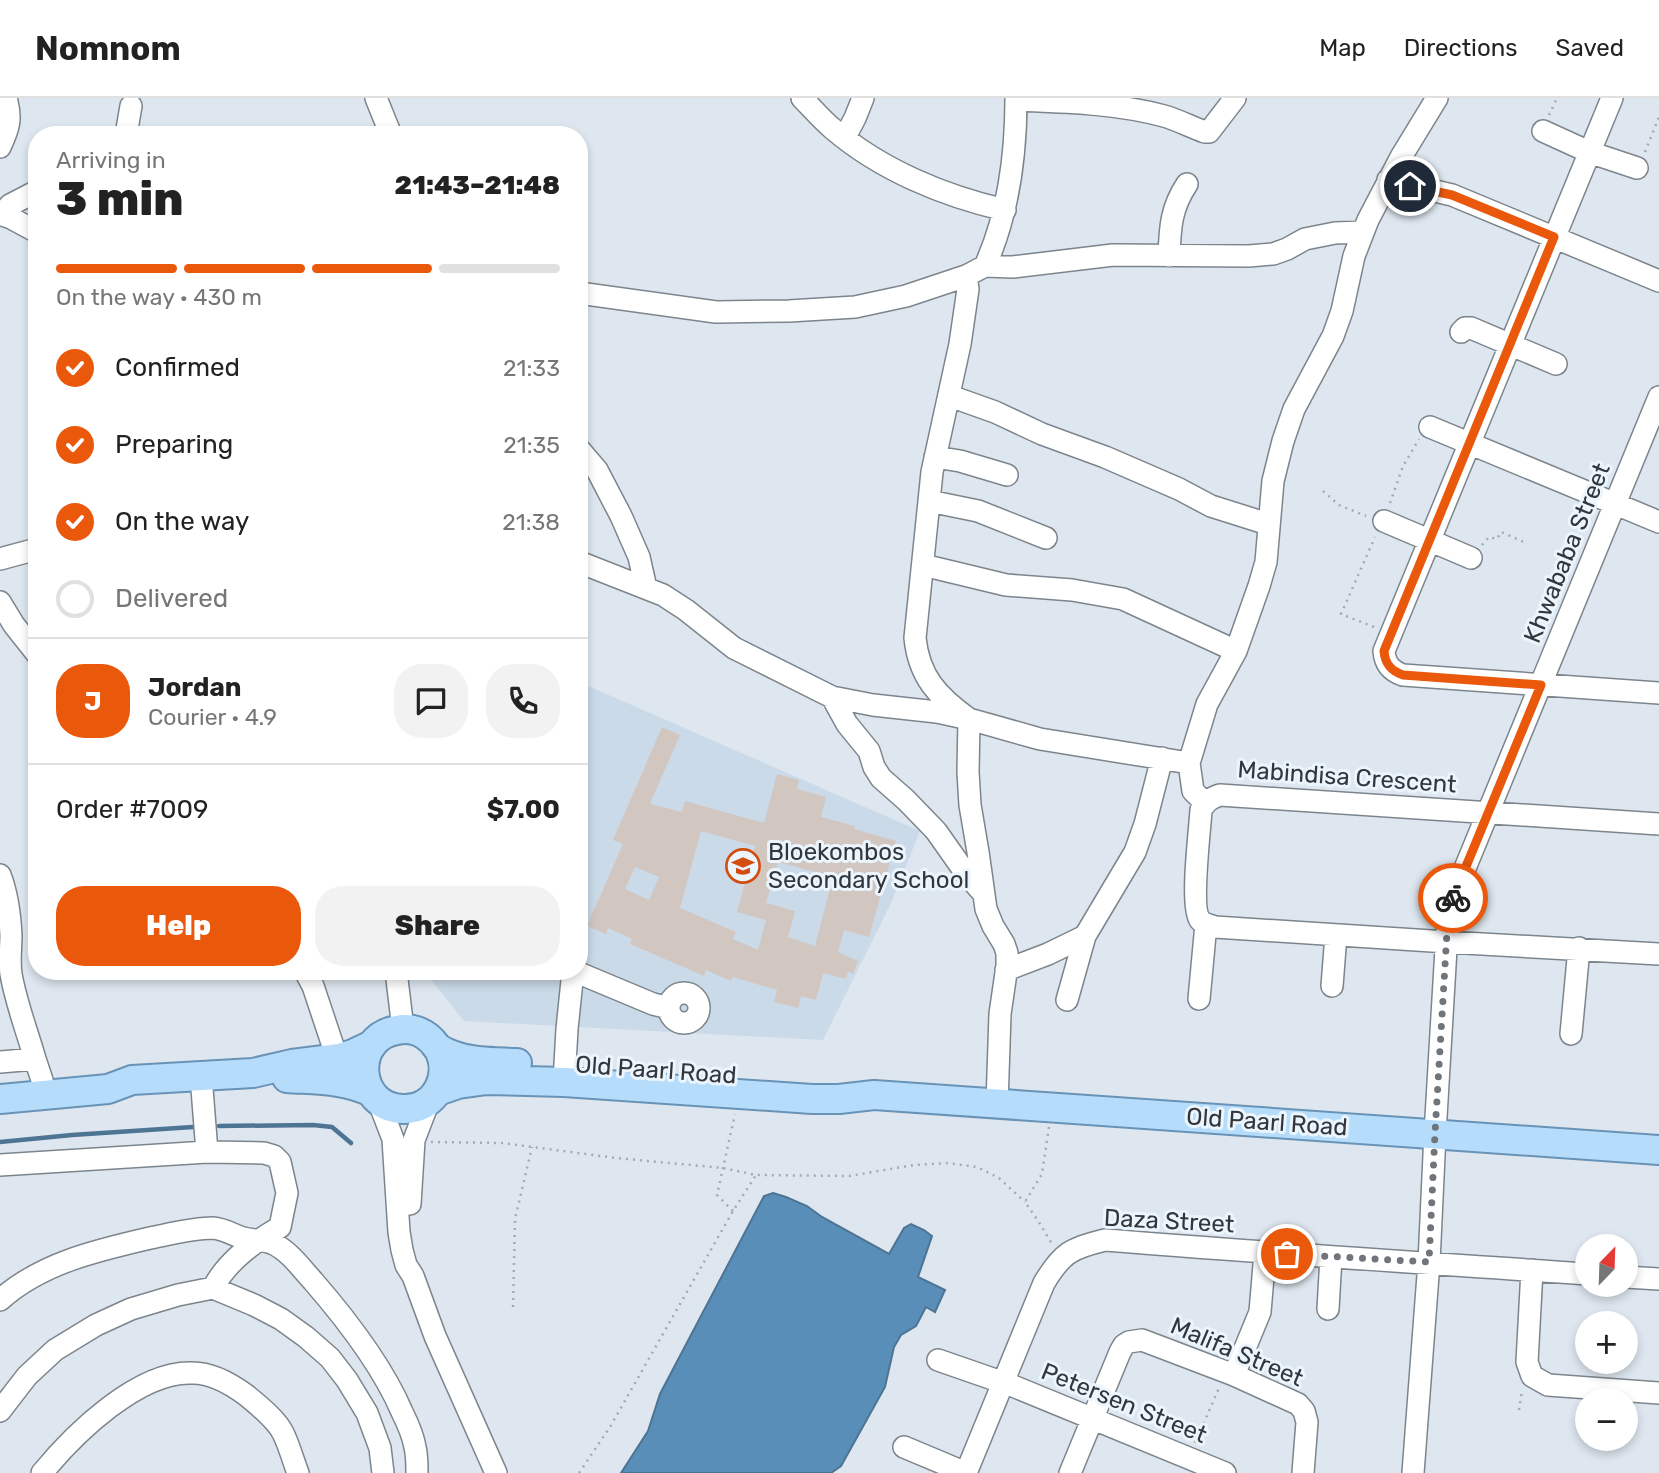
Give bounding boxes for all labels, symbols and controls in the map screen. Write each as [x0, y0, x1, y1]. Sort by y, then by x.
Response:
text: Nomnom [35, 29, 181, 68]
text: Map [1319, 34, 1366, 62]
text: Directions [1404, 34, 1517, 62]
text: Saved [1555, 34, 1624, 62]
text: Arriving in [56, 146, 166, 174]
pin [1380, 156, 1440, 216]
icon: home [1391, 167, 1429, 205]
text: 21:43–21:48 [395, 170, 560, 201]
text: 3 min [56, 172, 184, 227]
text: On the way · 430 m [56, 283, 262, 311]
icon: check [56, 349, 94, 387]
text: Confirmed [115, 352, 240, 383]
text: 21:33 [503, 354, 560, 382]
icon: check [56, 426, 94, 464]
text: Preparing [115, 429, 233, 460]
text: 21:35 [503, 431, 560, 459]
street label: Khwababa Street [1518, 459, 1616, 647]
icon: check [56, 503, 94, 541]
text: On the way [115, 506, 249, 537]
text: 21:38 [502, 508, 560, 536]
text: Delivered [115, 583, 228, 614]
button: chat [394, 664, 468, 738]
button: phone [486, 664, 560, 738]
text: Jordan [148, 672, 241, 703]
text: J [84, 686, 102, 717]
text: Courier · 4.9 [148, 703, 277, 731]
street label: Mabindisa Crescent [1237, 755, 1457, 799]
text: Order #7009 [56, 794, 208, 825]
text: $7.00 [487, 794, 560, 825]
place label: Bloekombos Secondary School [768, 838, 969, 894]
school or university icon: Bloekombos Secondary School [724, 847, 762, 885]
courier [1418, 863, 1488, 933]
icon: bike [1434, 879, 1472, 917]
button: Help [56, 886, 301, 966]
button: Share [315, 886, 560, 966]
street label: Old Paarl Road [574, 1050, 738, 1090]
street label: Old Paarl Road [1185, 1102, 1349, 1142]
street label: Daza Street [1103, 1204, 1235, 1238]
pin [1257, 1224, 1317, 1284]
north arrow [1575, 1234, 1638, 1297]
map controls [1575, 1234, 1638, 1451]
icon: bag [1268, 1235, 1306, 1273]
street label: Malifa Street [1166, 1311, 1308, 1393]
button: + [1575, 1311, 1638, 1374]
street label: Petersen Street [1037, 1357, 1211, 1449]
button: − [1575, 1388, 1638, 1451]

